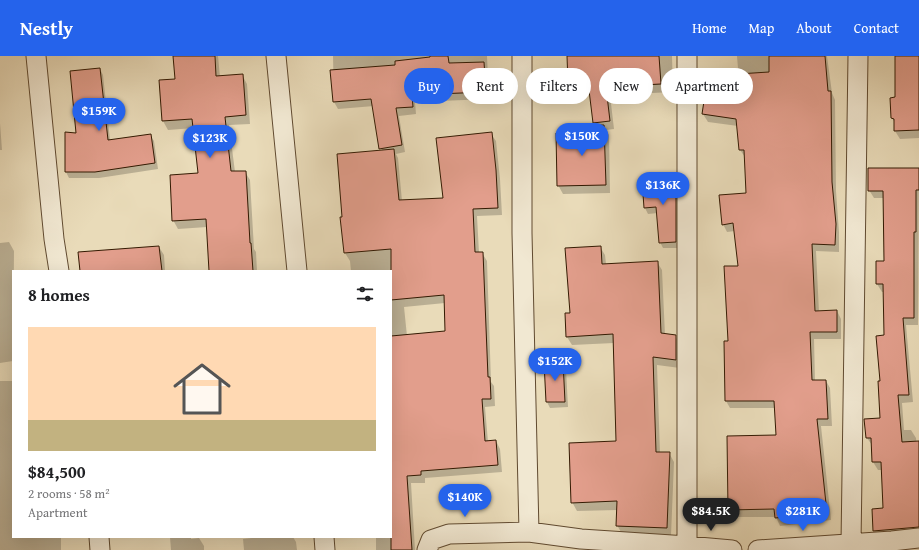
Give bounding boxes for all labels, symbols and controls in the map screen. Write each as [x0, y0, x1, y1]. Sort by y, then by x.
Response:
text: Nestly [20, 14, 73, 42]
text: Home [692, 18, 727, 38]
text: Map [749, 18, 774, 38]
text: About [796, 18, 832, 38]
text: Contact [854, 18, 899, 38]
chip: Buy [404, 68, 454, 104]
chip: Rent [462, 68, 518, 104]
chip: Filters [526, 68, 591, 104]
chip: New [599, 68, 653, 104]
chip: Apartment [661, 68, 753, 104]
pin: $159K [71, 98, 127, 132]
text: $159K [81, 101, 117, 120]
pin: $150K [554, 123, 610, 157]
pin: $123K [182, 125, 238, 159]
text: $150K [564, 126, 600, 145]
text: $123K [192, 128, 228, 147]
pin: $136K [635, 172, 691, 206]
text: $136K [645, 175, 681, 194]
text: 8 homes [28, 282, 90, 307]
icon: filters [354, 283, 376, 305]
pin: $152K [527, 348, 583, 382]
text: $152K [537, 351, 573, 370]
icon: home [166, 353, 238, 425]
text: $84,500 [28, 459, 86, 484]
text: 2 rooms · 58 m² [28, 484, 110, 503]
pin: $140K [437, 484, 493, 518]
text: $140K [447, 487, 483, 506]
pin: $84.5K [678, 498, 744, 532]
pin: $281K [775, 498, 831, 532]
text: $84.5K [692, 501, 730, 520]
text: $281K [785, 501, 821, 520]
text: Apartment [28, 503, 88, 522]

